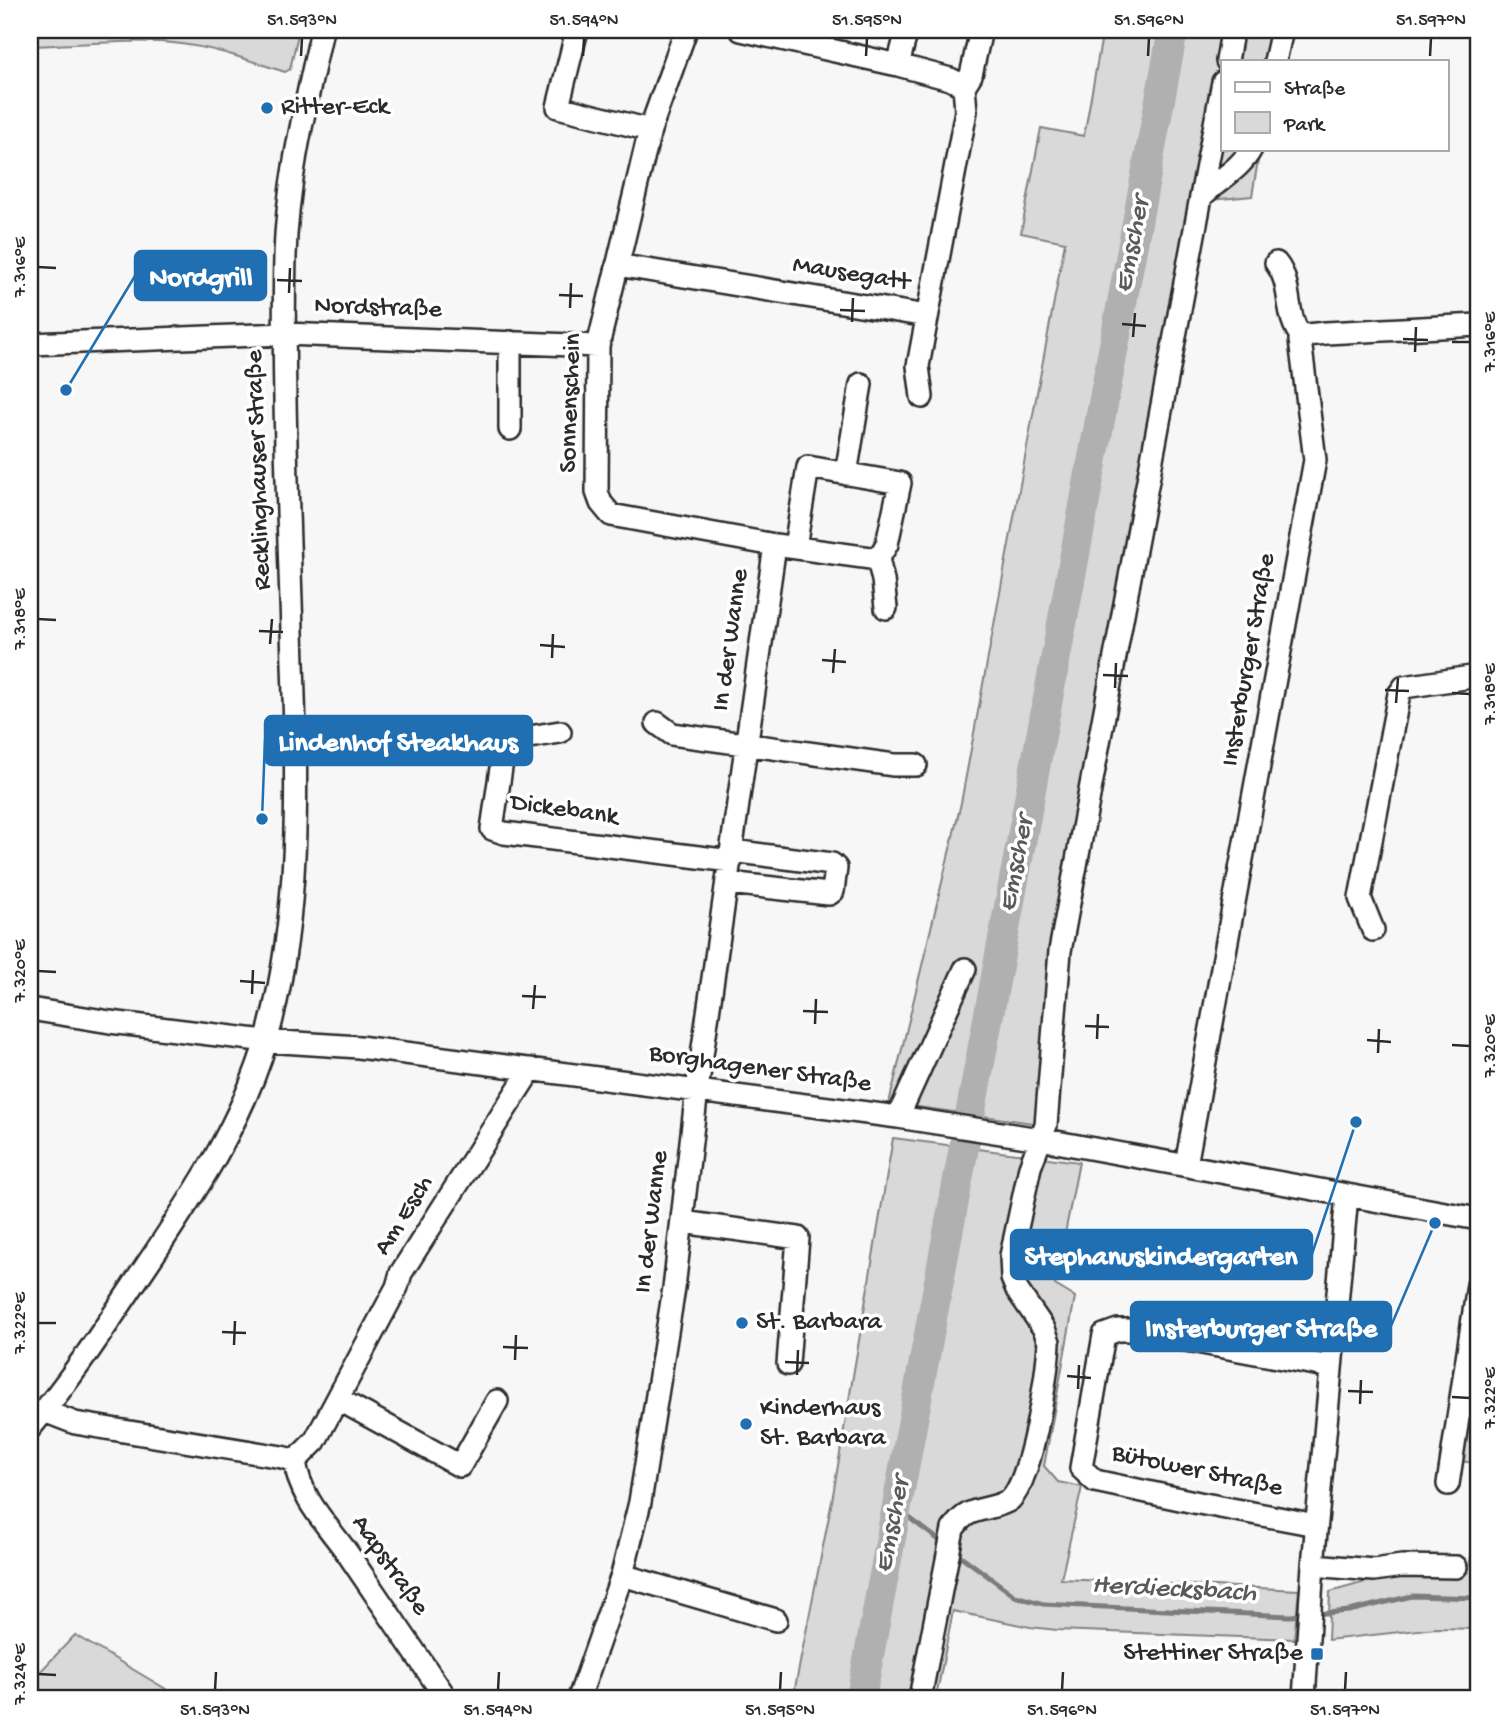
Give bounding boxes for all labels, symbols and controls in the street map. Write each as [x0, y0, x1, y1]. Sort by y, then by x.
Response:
text: 51.593°N [267, 11, 337, 32]
text: 51.594°N [549, 11, 619, 32]
text: 51.595°N [832, 11, 902, 32]
text: 51.596°N [1114, 11, 1184, 32]
text: 51.597°N [1396, 11, 1466, 32]
legend [1221, 60, 1448, 150]
text: Straße [1284, 78, 1346, 103]
place label: Ritter-Eck [281, 93, 391, 124]
marker: Ritter-Eck [259, 100, 275, 116]
text: Park [1283, 114, 1327, 139]
water label: Emscher [1108, 189, 1159, 296]
text: 7.316°E [11, 236, 32, 298]
street label: Mausegatt [790, 250, 914, 300]
callout: Nordgrill [135, 251, 266, 300]
text: Nordgrill [149, 263, 253, 296]
street label: Nordstraße [314, 291, 443, 327]
text: 7.316°E [1481, 311, 1502, 373]
street label: Sonnenschein [554, 332, 590, 473]
street label: Recklinghauser Straße [240, 349, 280, 591]
street label: Insterburger Straße [1216, 551, 1284, 769]
street label: In der Wanne [707, 566, 757, 713]
text: 7.318°E [11, 588, 32, 650]
text: 7.318°E [1481, 663, 1502, 725]
callout: Lindenhof Steakhaus [265, 716, 532, 765]
text: Lindenhof Steakhaus [278, 728, 519, 761]
street label: Dickebank [506, 788, 622, 834]
water label: Emscher [992, 808, 1043, 915]
text: 7.320°E [11, 939, 32, 1003]
text: 7.320°E [1481, 1014, 1502, 1078]
street label: Borghagener Straße [646, 1039, 874, 1101]
street label: In der Wanne [629, 1148, 677, 1295]
street label: Am Esch [368, 1170, 442, 1262]
callout: Stephanuskindergarten [1011, 1230, 1312, 1279]
text: Stephanuskindergarten [1024, 1242, 1298, 1275]
text: 7.322°E [11, 1292, 32, 1355]
callout: Insterburger Straße [1131, 1302, 1391, 1351]
place label: St. Barbara [756, 1308, 883, 1339]
text: Insterburger Straße [1145, 1314, 1379, 1347]
marker: St. Barbara [734, 1315, 750, 1331]
text: 7.322°E [1481, 1367, 1502, 1430]
place label: Kinderhaus St. Barbara [760, 1394, 887, 1455]
marker: Kinderhaus St. Barbara [738, 1416, 754, 1432]
street label: Bütower Straße [1108, 1439, 1286, 1505]
water label: Emscher [868, 1469, 919, 1576]
street label: Aapstraße [343, 1510, 435, 1623]
water label: Herdiecksbach [1091, 1569, 1258, 1611]
place label: Stettiner Straße [1123, 1639, 1304, 1670]
text: 7.324°E [11, 1643, 32, 1706]
marker: Stettiner Straße [1309, 1646, 1325, 1662]
text: 51.593°N [180, 1701, 250, 1722]
text: 51.594°N [463, 1701, 533, 1722]
text: 51.595°N [745, 1701, 815, 1722]
text: 51.596°N [1027, 1701, 1097, 1722]
text: 51.597°N [1310, 1701, 1380, 1722]

